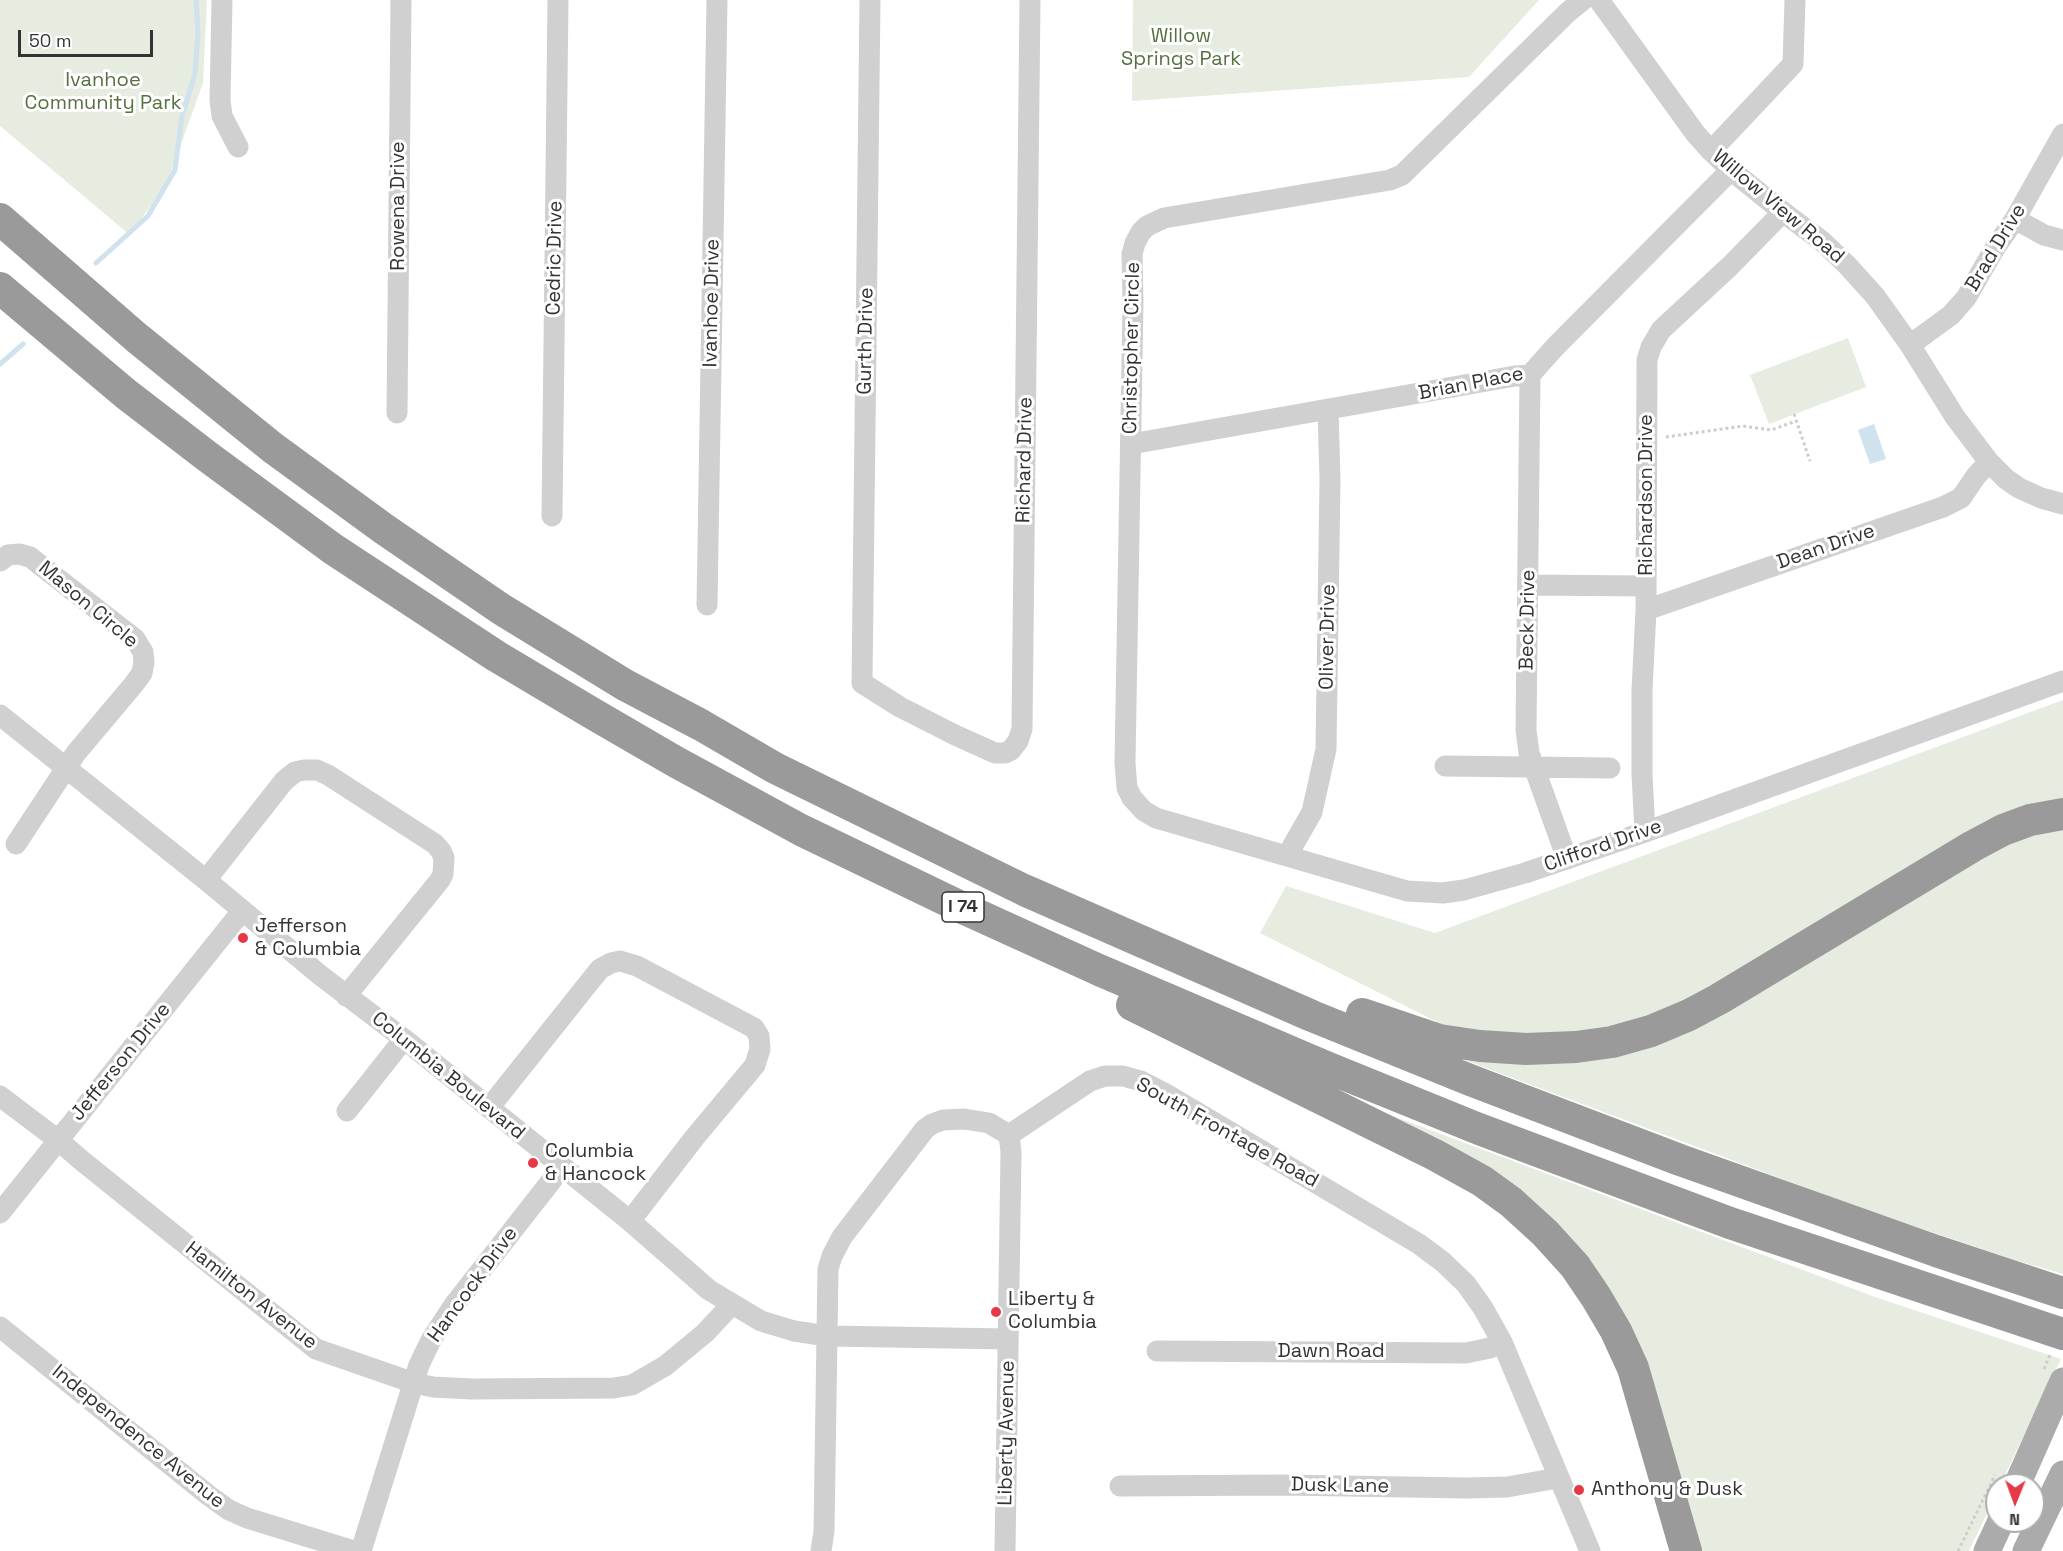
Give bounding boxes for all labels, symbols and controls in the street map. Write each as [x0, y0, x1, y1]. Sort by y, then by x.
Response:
scale bar [21, 18, 156, 56]
park label: Willow Springs Park [1121, 25, 1241, 72]
text: 50 m [29, 29, 71, 52]
park label: Ivanhoe Community Park [24, 69, 182, 116]
street label: Rowena Drive [387, 141, 411, 271]
street label: Willow View Road [1707, 145, 1849, 269]
street label: Cedric Drive [542, 200, 568, 316]
street label: Brad Drive [1961, 200, 2031, 296]
street label: Ivanhoe Drive [699, 238, 725, 368]
street label: Christopher Circle [1118, 262, 1146, 434]
street label: Gurth Drive [853, 287, 879, 395]
street label: Brian Place [1416, 362, 1526, 406]
street label: Richard Drive [1012, 397, 1038, 523]
street label: Richardson Drive [1635, 414, 1659, 576]
street label: Dean Drive [1774, 519, 1878, 575]
street label: Mason Circle [33, 556, 143, 654]
street label: Beck Drive [1515, 569, 1541, 671]
street label: Oliver Drive [1315, 584, 1341, 690]
street label: Clifford Drive [1541, 815, 1665, 877]
road number: I 74 [942, 892, 984, 922]
place label: Jefferson & Columbia [255, 915, 361, 962]
marker: Jefferson & Columbia [236, 931, 250, 945]
street label: Jefferson Drive [66, 998, 176, 1126]
street label: Columbia Boulevard [367, 1007, 529, 1145]
street label: South Frontage Road [1132, 1073, 1322, 1193]
place label: Columbia & Hancock [545, 1140, 646, 1187]
marker: Columbia & Hancock [526, 1156, 540, 1170]
street label: Hancock Drive [423, 1223, 523, 1347]
street label: Hamilton Avenue [180, 1237, 322, 1355]
place label: Liberty & Columbia [1008, 1288, 1097, 1335]
marker: Liberty & Columbia [989, 1305, 1003, 1319]
street label: Dawn Road [1277, 1340, 1385, 1364]
street label: Independence Avenue [47, 1360, 229, 1514]
street label: Liberty Avenue [994, 1360, 1020, 1506]
street label: Dusk Lane [1291, 1473, 1389, 1499]
north arrow [1985, 1473, 2045, 1533]
place label: Anthony & Dusk [1591, 1478, 1743, 1502]
marker: Anthony & Dusk [1572, 1483, 1586, 1497]
text: N [2009, 1509, 2020, 1530]

